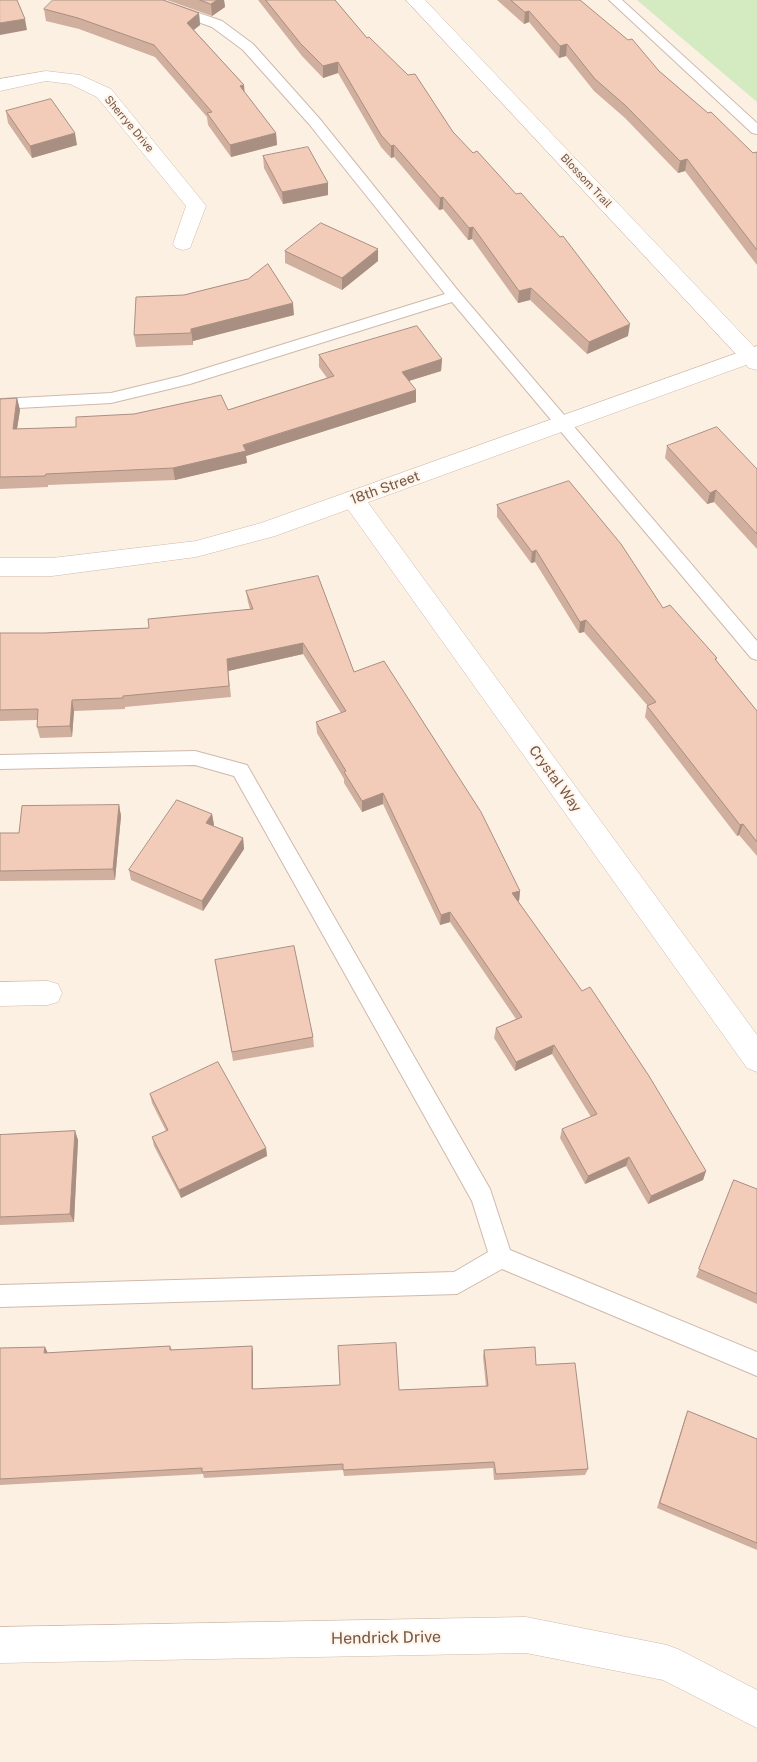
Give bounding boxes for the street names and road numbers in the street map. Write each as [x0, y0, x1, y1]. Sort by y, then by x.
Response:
street label: Sherrye Drive [102, 93, 156, 155]
street label: Blossom Trail [558, 151, 614, 211]
street label: 18th Street [348, 468, 422, 508]
street label: Crystal Way [525, 742, 585, 816]
street label: Hendrick Drive [331, 1627, 441, 1649]

